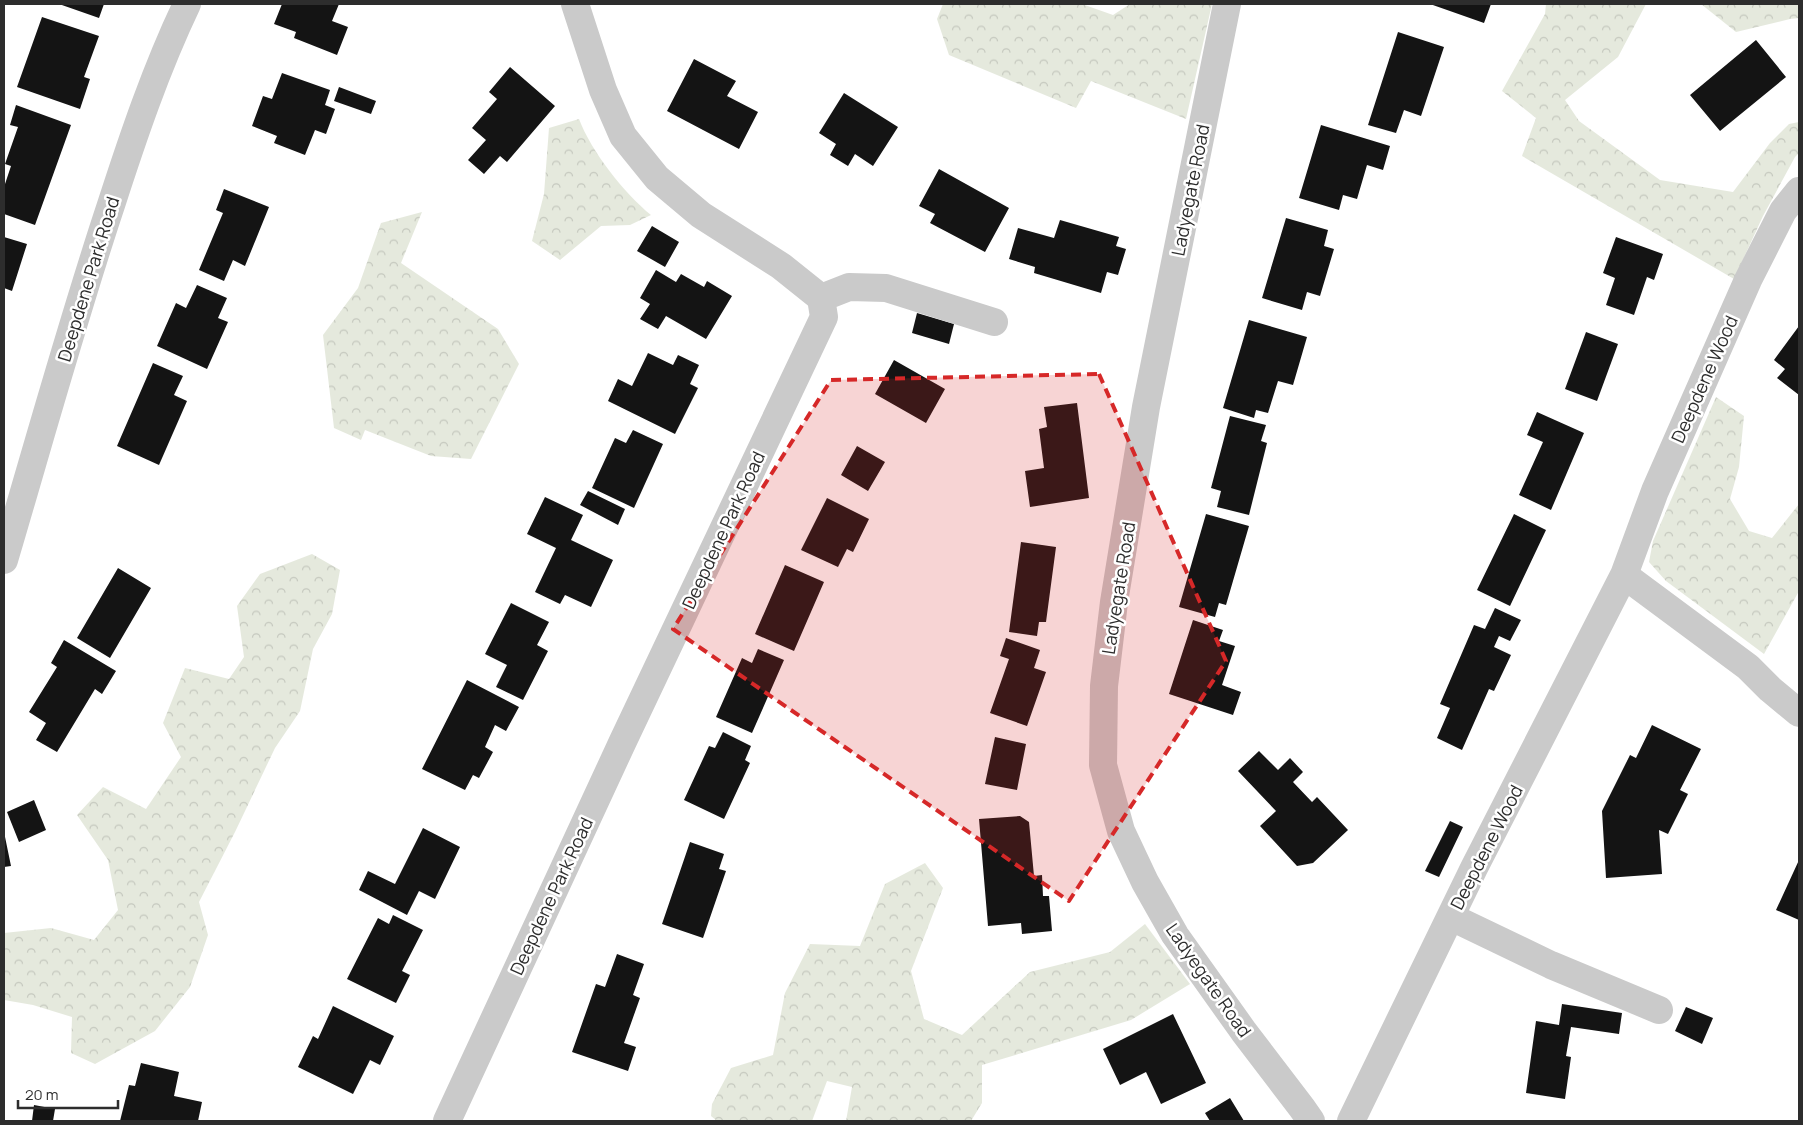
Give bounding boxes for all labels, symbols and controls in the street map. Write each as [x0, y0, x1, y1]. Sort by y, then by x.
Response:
street label: Ladyegate Road [1165, 122, 1215, 258]
street label: Deepdene Park Road [51, 194, 125, 364]
street label: Deepdene Wood [1665, 312, 1743, 446]
street label: Deepdene Park Road [676, 447, 770, 613]
street label: Ladyegate Road [1096, 520, 1140, 656]
street label: Deepdene Wood [1444, 781, 1528, 913]
street label: Deepdene Park Road [504, 813, 598, 979]
street label: Ladyegate Road [1161, 918, 1257, 1042]
scale bar [18, 1078, 118, 1110]
text: 20 m [25, 1084, 58, 1105]

